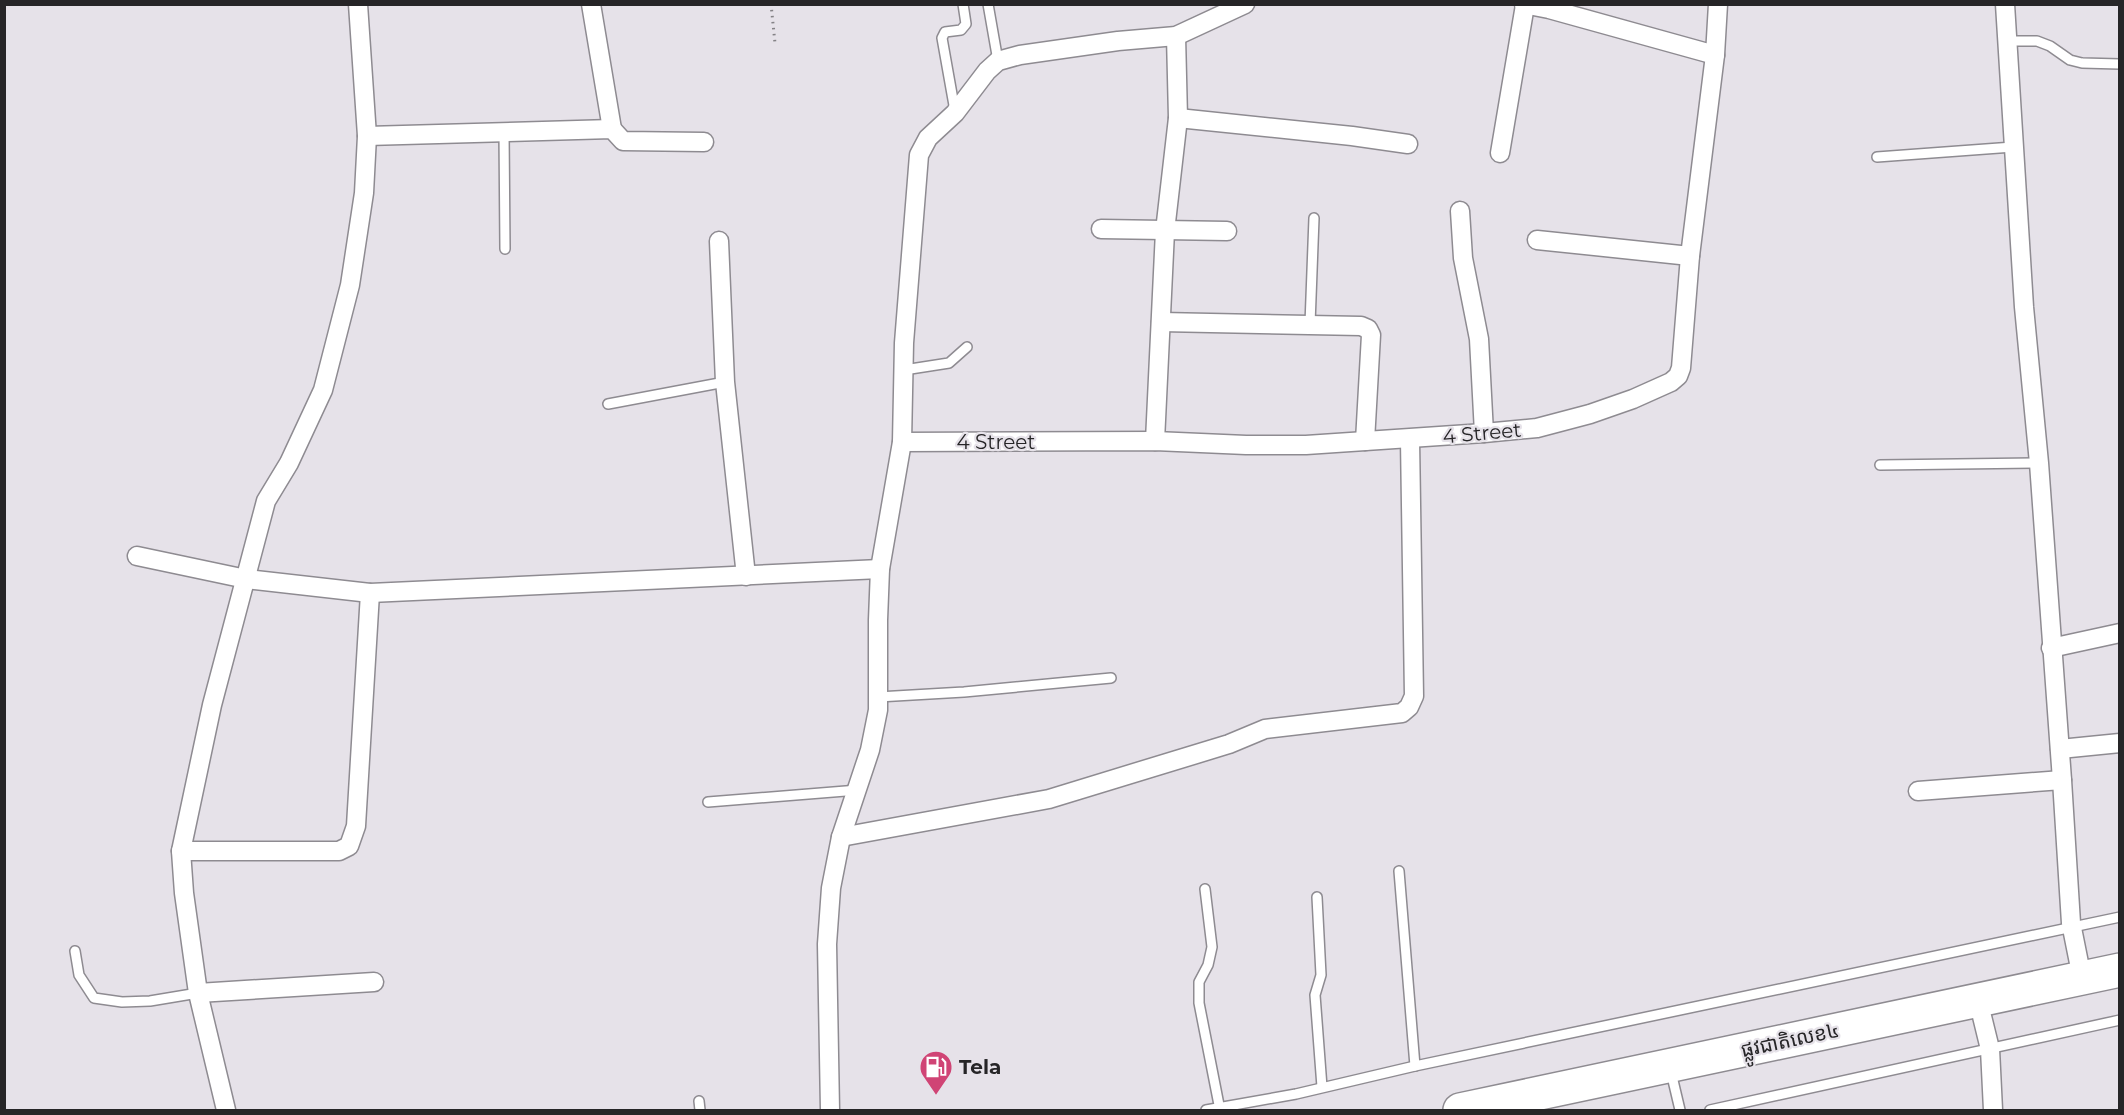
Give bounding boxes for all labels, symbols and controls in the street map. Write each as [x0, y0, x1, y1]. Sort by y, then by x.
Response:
street label: 4 Street [1442, 418, 1522, 448]
street label: 4 Street [957, 430, 1035, 454]
street label: ផ្លូវជាតិលេខ៤ [1739, 1018, 1843, 1069]
fuel station icon: Tela [918, 1049, 954, 1096]
place label: Tela [959, 1055, 1001, 1079]

